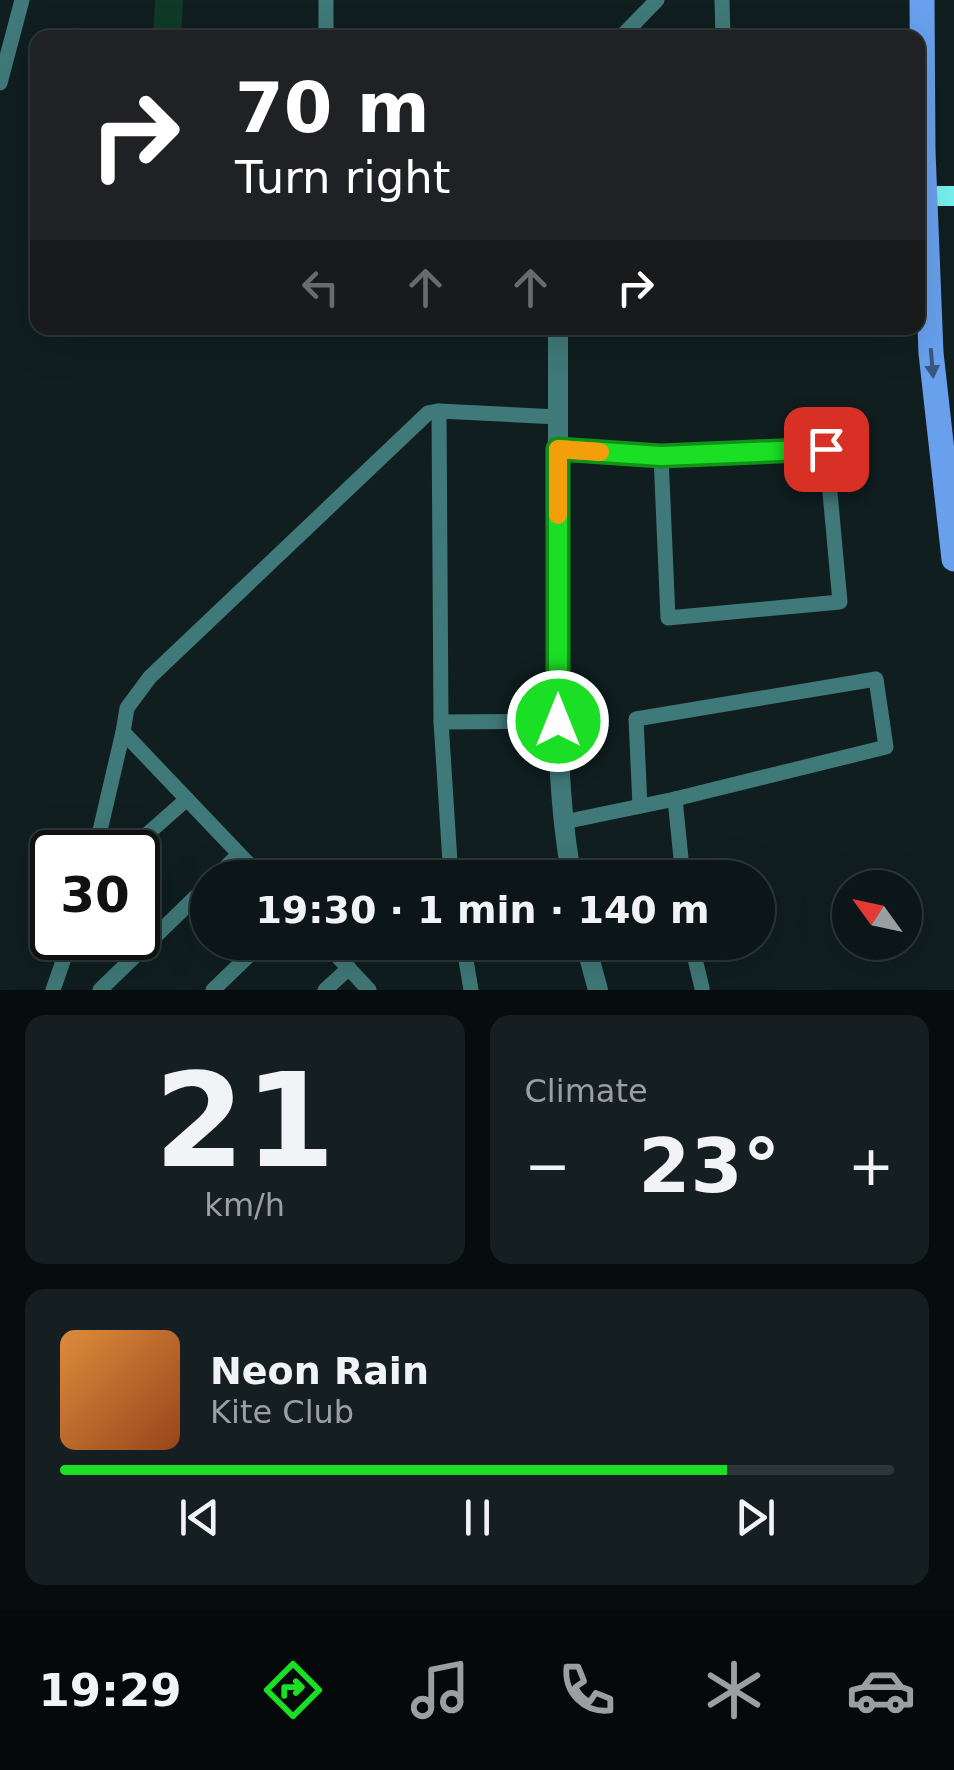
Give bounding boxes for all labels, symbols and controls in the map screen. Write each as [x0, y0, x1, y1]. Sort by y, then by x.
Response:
text: 70 m [235, 67, 430, 149]
icon: right [70, 70, 200, 200]
text: Turn right [235, 151, 450, 204]
icon: left [293, 260, 348, 315]
icon: ahead [398, 260, 453, 315]
icon: ahead [503, 260, 558, 315]
icon: right [608, 260, 663, 315]
one-way arrow [925, 348, 941, 380]
pin [784, 407, 869, 492]
icon: arrive [799, 422, 854, 477]
position arrow [506, 669, 610, 773]
speed limit sign: 30 [30, 830, 160, 960]
north arrow [832, 870, 922, 960]
map controls [832, 870, 922, 960]
text: 19:30 · 1 min · 140 m [255, 888, 710, 932]
text: 21 [154, 1045, 335, 1197]
text: Climate [525, 1072, 648, 1110]
text: 23° [638, 1122, 780, 1210]
text: − [525, 1134, 571, 1198]
text: + [848, 1134, 894, 1198]
text: km/h [204, 1186, 285, 1224]
text: Neon Rain [210, 1349, 429, 1393]
text: Kite Club [210, 1393, 354, 1431]
icon: previous [172, 1490, 227, 1545]
icon: pause [450, 1490, 505, 1545]
icon: next [728, 1490, 783, 1545]
icon: directions [258, 1655, 328, 1725]
icon: music [405, 1655, 475, 1725]
icon: phone [552, 1655, 622, 1725]
icon: climate [699, 1655, 769, 1725]
icon: car [846, 1655, 916, 1725]
text: 19:29 [38, 1664, 182, 1717]

